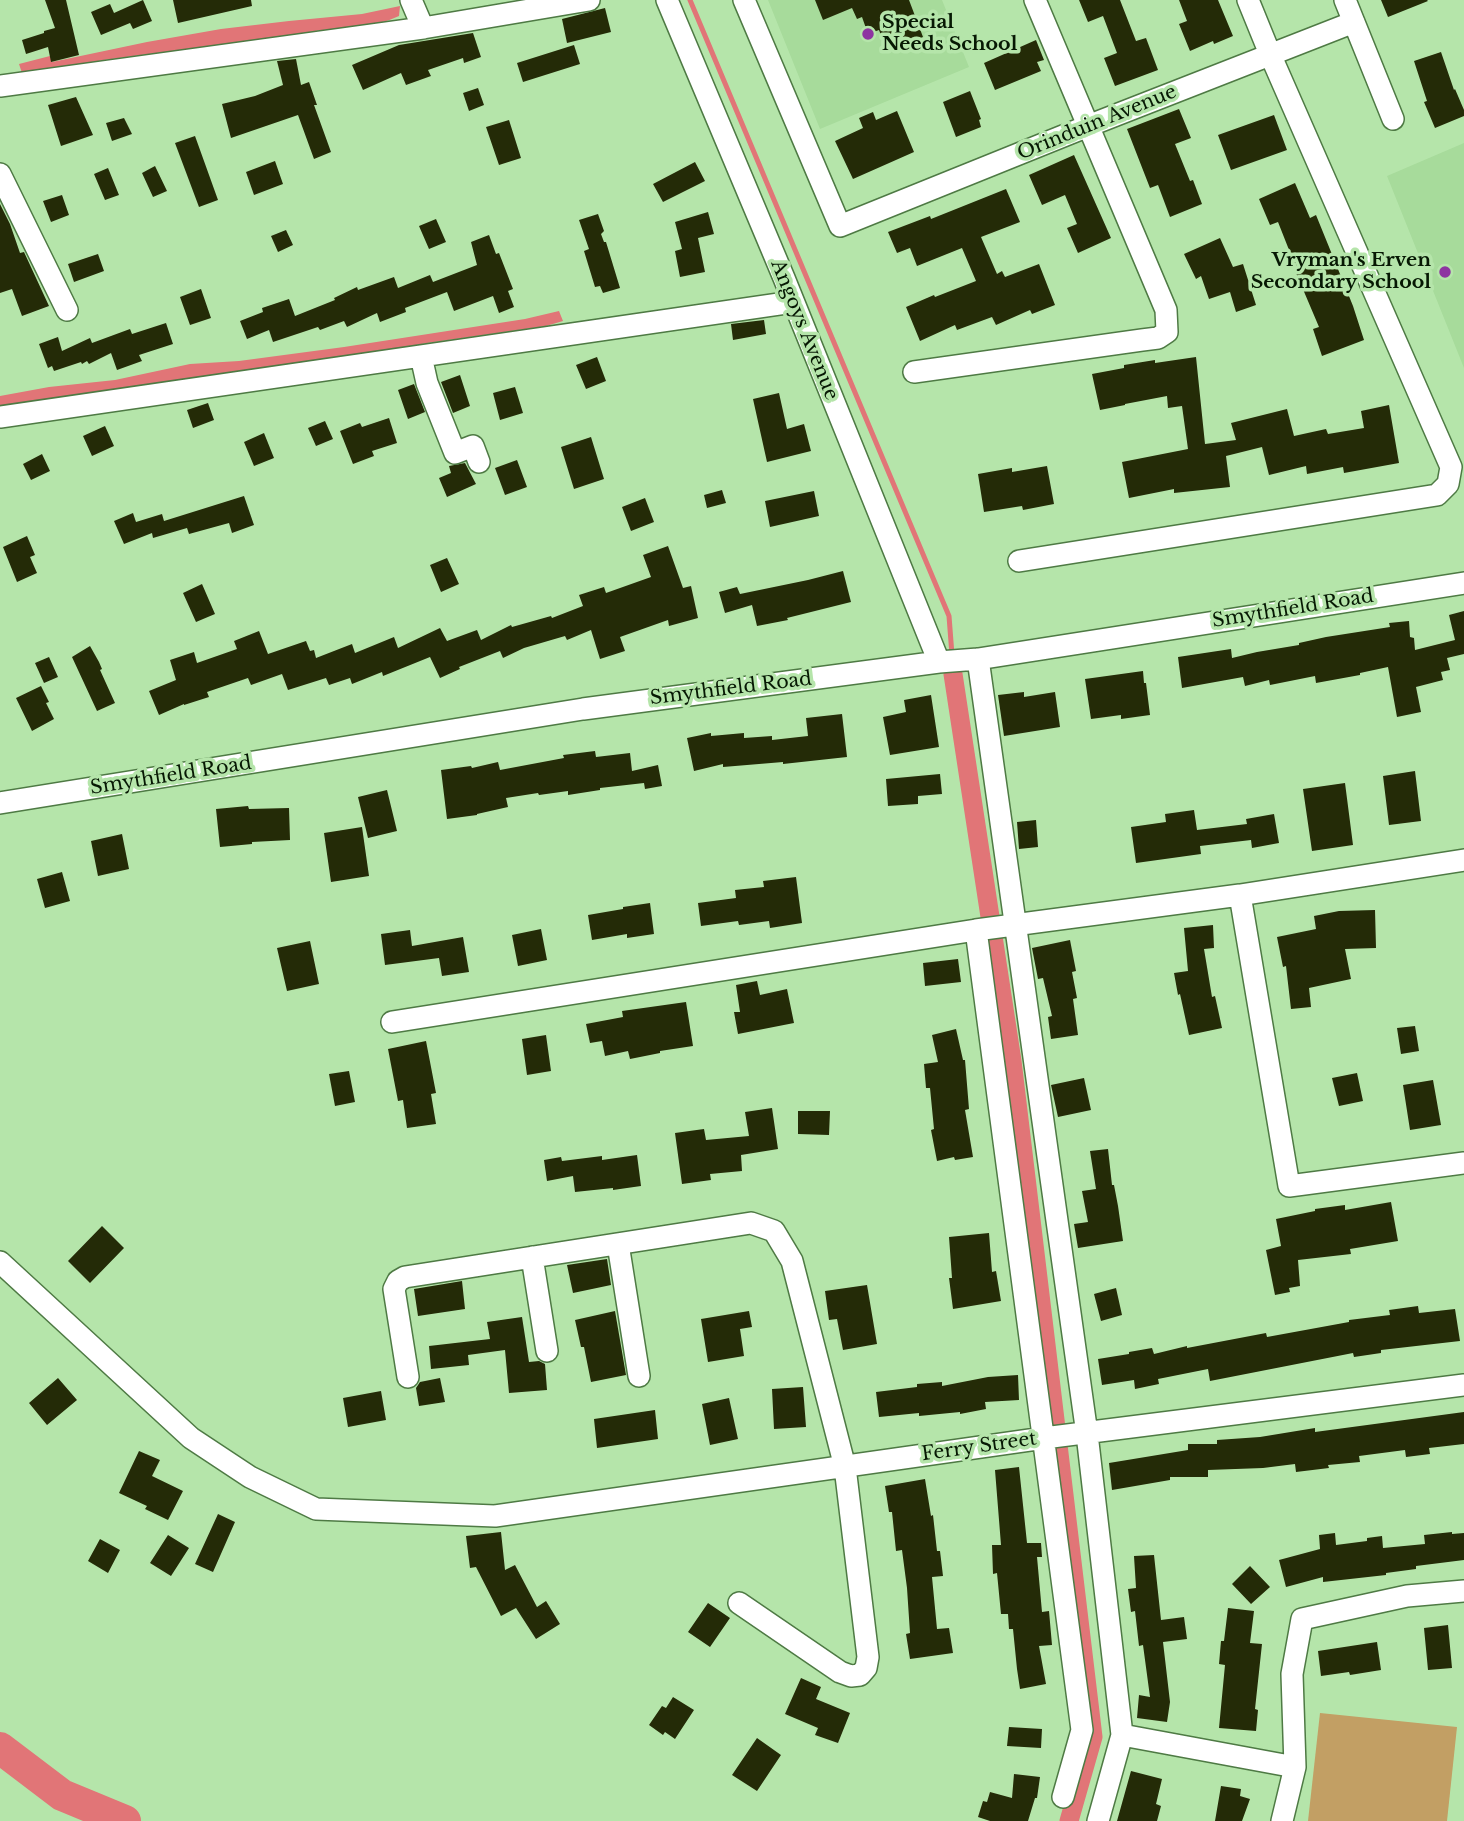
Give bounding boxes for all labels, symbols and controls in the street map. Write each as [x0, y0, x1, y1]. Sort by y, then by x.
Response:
place label: Special Needs School [882, 12, 1017, 56]
marker: Special Needs School [860, 26, 876, 42]
street label: Orinduin Avenue [1014, 81, 1180, 165]
place label: Vryman's Erven Secondary School [1251, 250, 1431, 294]
street label: Angoys Avenue [765, 256, 843, 404]
marker: Vryman's Erven Secondary School [1437, 264, 1453, 280]
street label: Smythfield Road [1211, 585, 1375, 633]
street label: Smythfield Road [649, 668, 813, 710]
street label: Smythfield Road [89, 752, 253, 800]
street label: Ferry Street [920, 1428, 1038, 1466]

